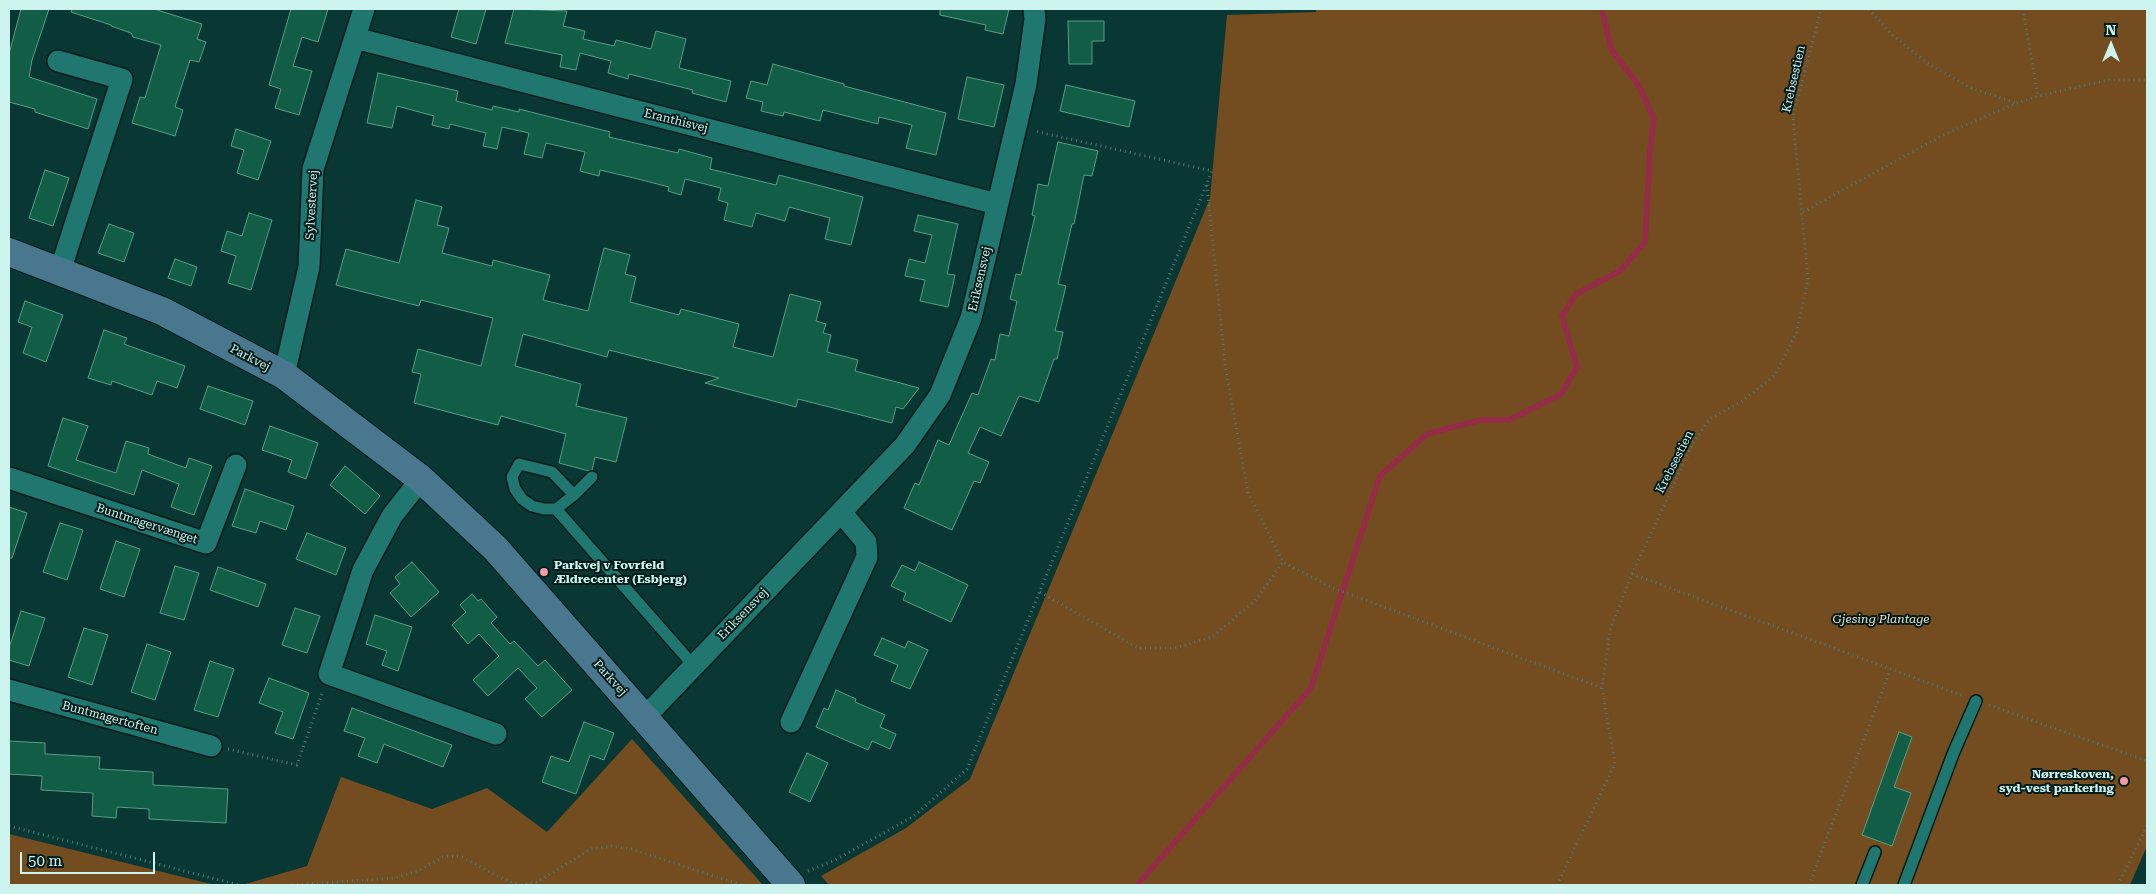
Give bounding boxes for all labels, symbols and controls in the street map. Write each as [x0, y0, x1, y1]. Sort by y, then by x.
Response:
north arrow [2086, 20, 2136, 70]
text: N [2106, 22, 2116, 38]
street label: Krebsestien [1779, 44, 1809, 114]
street label: Eranthisvej [643, 106, 709, 136]
street label: Sylvestervej [303, 170, 321, 240]
street label: Eriksensvej [966, 245, 994, 313]
street label: Parkvej [228, 342, 272, 374]
street label: Krebsestien [1653, 428, 1697, 496]
street label: Buntmagervænget [95, 501, 199, 547]
place label: Parkvej v Fovrfeld Ældrecenter (Esbjerg) [554, 558, 687, 586]
marker: Parkvej v Fovrfeld Ældrecenter (Esbjerg) [538, 566, 550, 578]
street label: Eriksensvej [715, 585, 771, 643]
park label: Gjesing Plantage [1833, 612, 1929, 626]
street label: Parkvej [590, 657, 630, 699]
street label: Buntmagertoften [61, 698, 159, 738]
place label: Nørreskoven, syd-vest parkering [1999, 767, 2114, 795]
marker: Nørreskoven, syd-vest parkering [2118, 775, 2130, 787]
scale bar [22, 842, 158, 874]
text: 50 m [28, 852, 62, 870]

